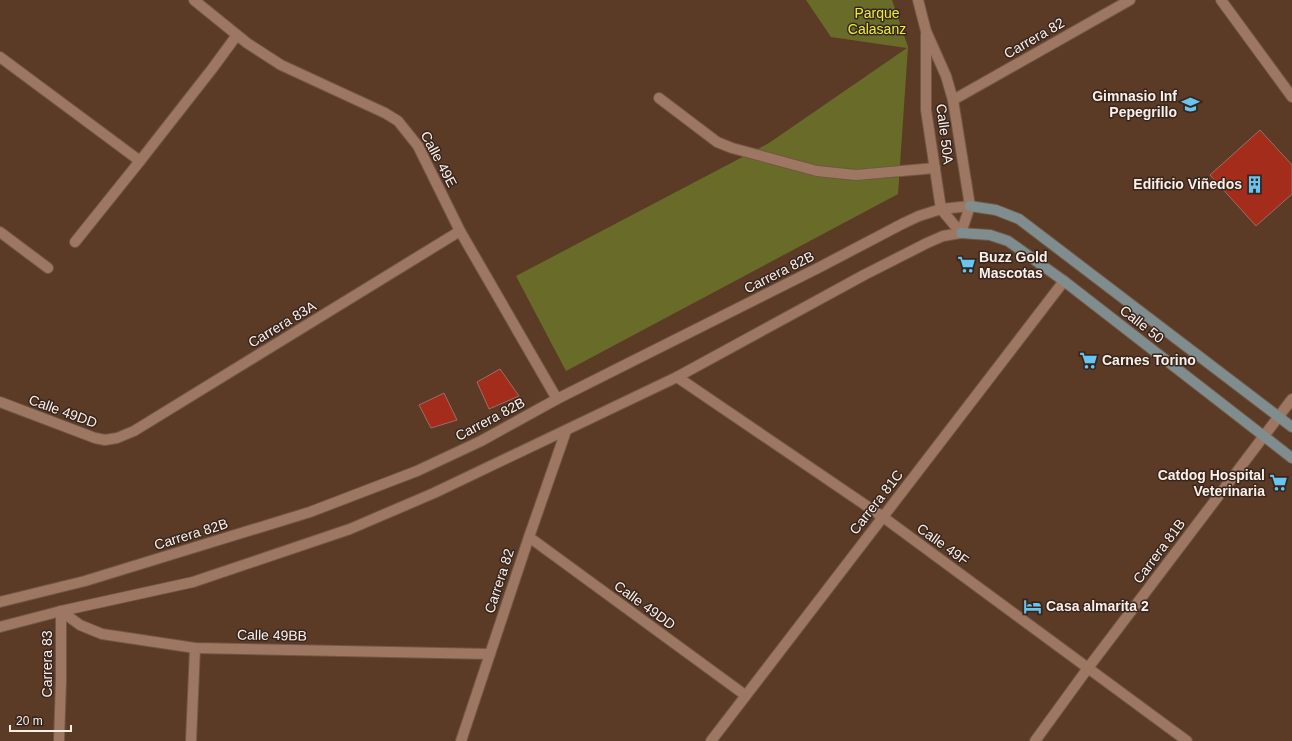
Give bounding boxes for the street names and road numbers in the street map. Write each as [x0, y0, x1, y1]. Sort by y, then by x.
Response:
street label: Carrera 82 [1001, 14, 1067, 62]
street label: Calle 50A [933, 103, 957, 166]
street label: Calle 49E [418, 128, 460, 190]
street label: Carrera 82B [741, 248, 817, 296]
street label: Carrera 83A [245, 297, 319, 350]
street label: Calle 50 [1117, 302, 1167, 346]
street label: Calle 49DD [27, 391, 99, 431]
street label: Carrera 82B [453, 394, 527, 444]
street label: Carrera 81C [846, 467, 906, 537]
street label: Carrera 82B [152, 515, 230, 553]
street label: Carrera 81B [1130, 516, 1188, 586]
street label: Calle 49F [914, 520, 972, 568]
street label: Carrera 82 [481, 547, 517, 615]
street label: Calle 49DD [611, 577, 679, 633]
street label: Calle 49BB [237, 626, 307, 644]
street label: Carrera 83 [39, 630, 55, 697]

